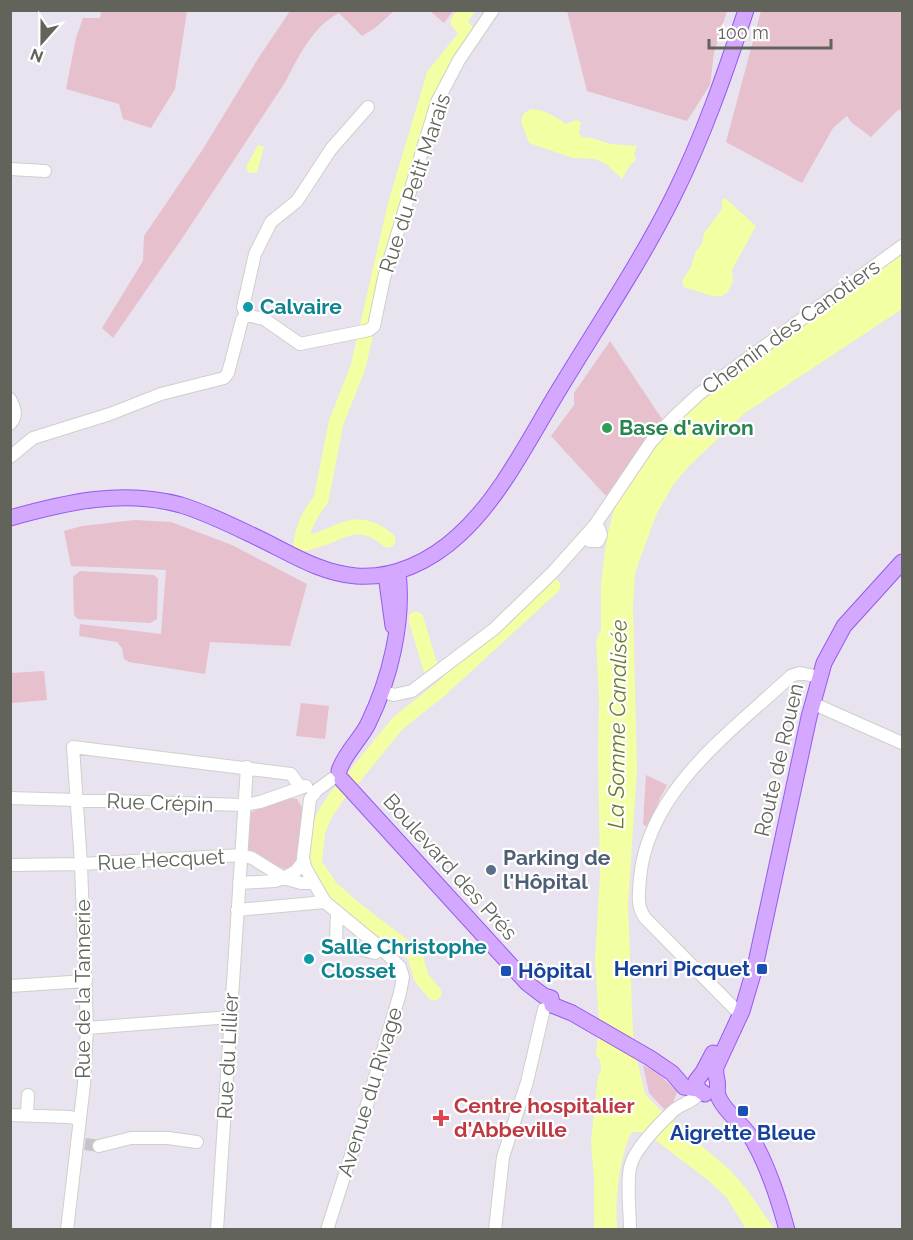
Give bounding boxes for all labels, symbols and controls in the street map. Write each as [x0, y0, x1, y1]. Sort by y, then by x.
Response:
north arrow [12, 12, 72, 72]
scale bar [709, 12, 830, 50]
text: 100 m [718, 22, 769, 43]
text: N [28, 44, 46, 67]
street label: Rue du Petit Marais [374, 90, 455, 276]
street label: Chemin des Canotiers [697, 254, 884, 399]
place label: Calvaire [260, 294, 342, 319]
marker: Calvaire [241, 300, 255, 314]
place label: Base d'aviron [619, 415, 754, 440]
marker: Base d'aviron [600, 421, 614, 435]
water label: La Somme Canalisée [602, 619, 632, 829]
street label: Route de Rouen [749, 681, 808, 839]
street label: Rue Crépin [106, 788, 214, 817]
street label: Boulevard des Prés [378, 788, 523, 945]
street label: Rue Hecquet [97, 844, 225, 875]
place label: Parking de l'Hôpital [503, 845, 611, 894]
marker: Parking de l'Hôpital [484, 863, 498, 877]
street label: Rue de la Tannerie [70, 899, 95, 1079]
place label: Salle Christophe Closset [321, 934, 487, 983]
marker: Salle Christophe Closset [302, 952, 316, 966]
place label: Henri Picquet [614, 956, 750, 981]
place label: Hôpital [518, 958, 592, 983]
marker: Henri Picquet [755, 962, 769, 976]
marker: Hôpital [499, 964, 513, 978]
street label: Rue du Lillier [212, 991, 243, 1120]
street label: Avenue du Rivage [332, 1004, 407, 1180]
place label: Centre hospitalier d'Abbeville [454, 1093, 635, 1142]
marker: Aigrette Bleue [736, 1104, 750, 1118]
marker: Centre hospitalier d'Abbeville [432, 1109, 450, 1127]
place label: Aigrette Bleue [670, 1120, 816, 1145]

